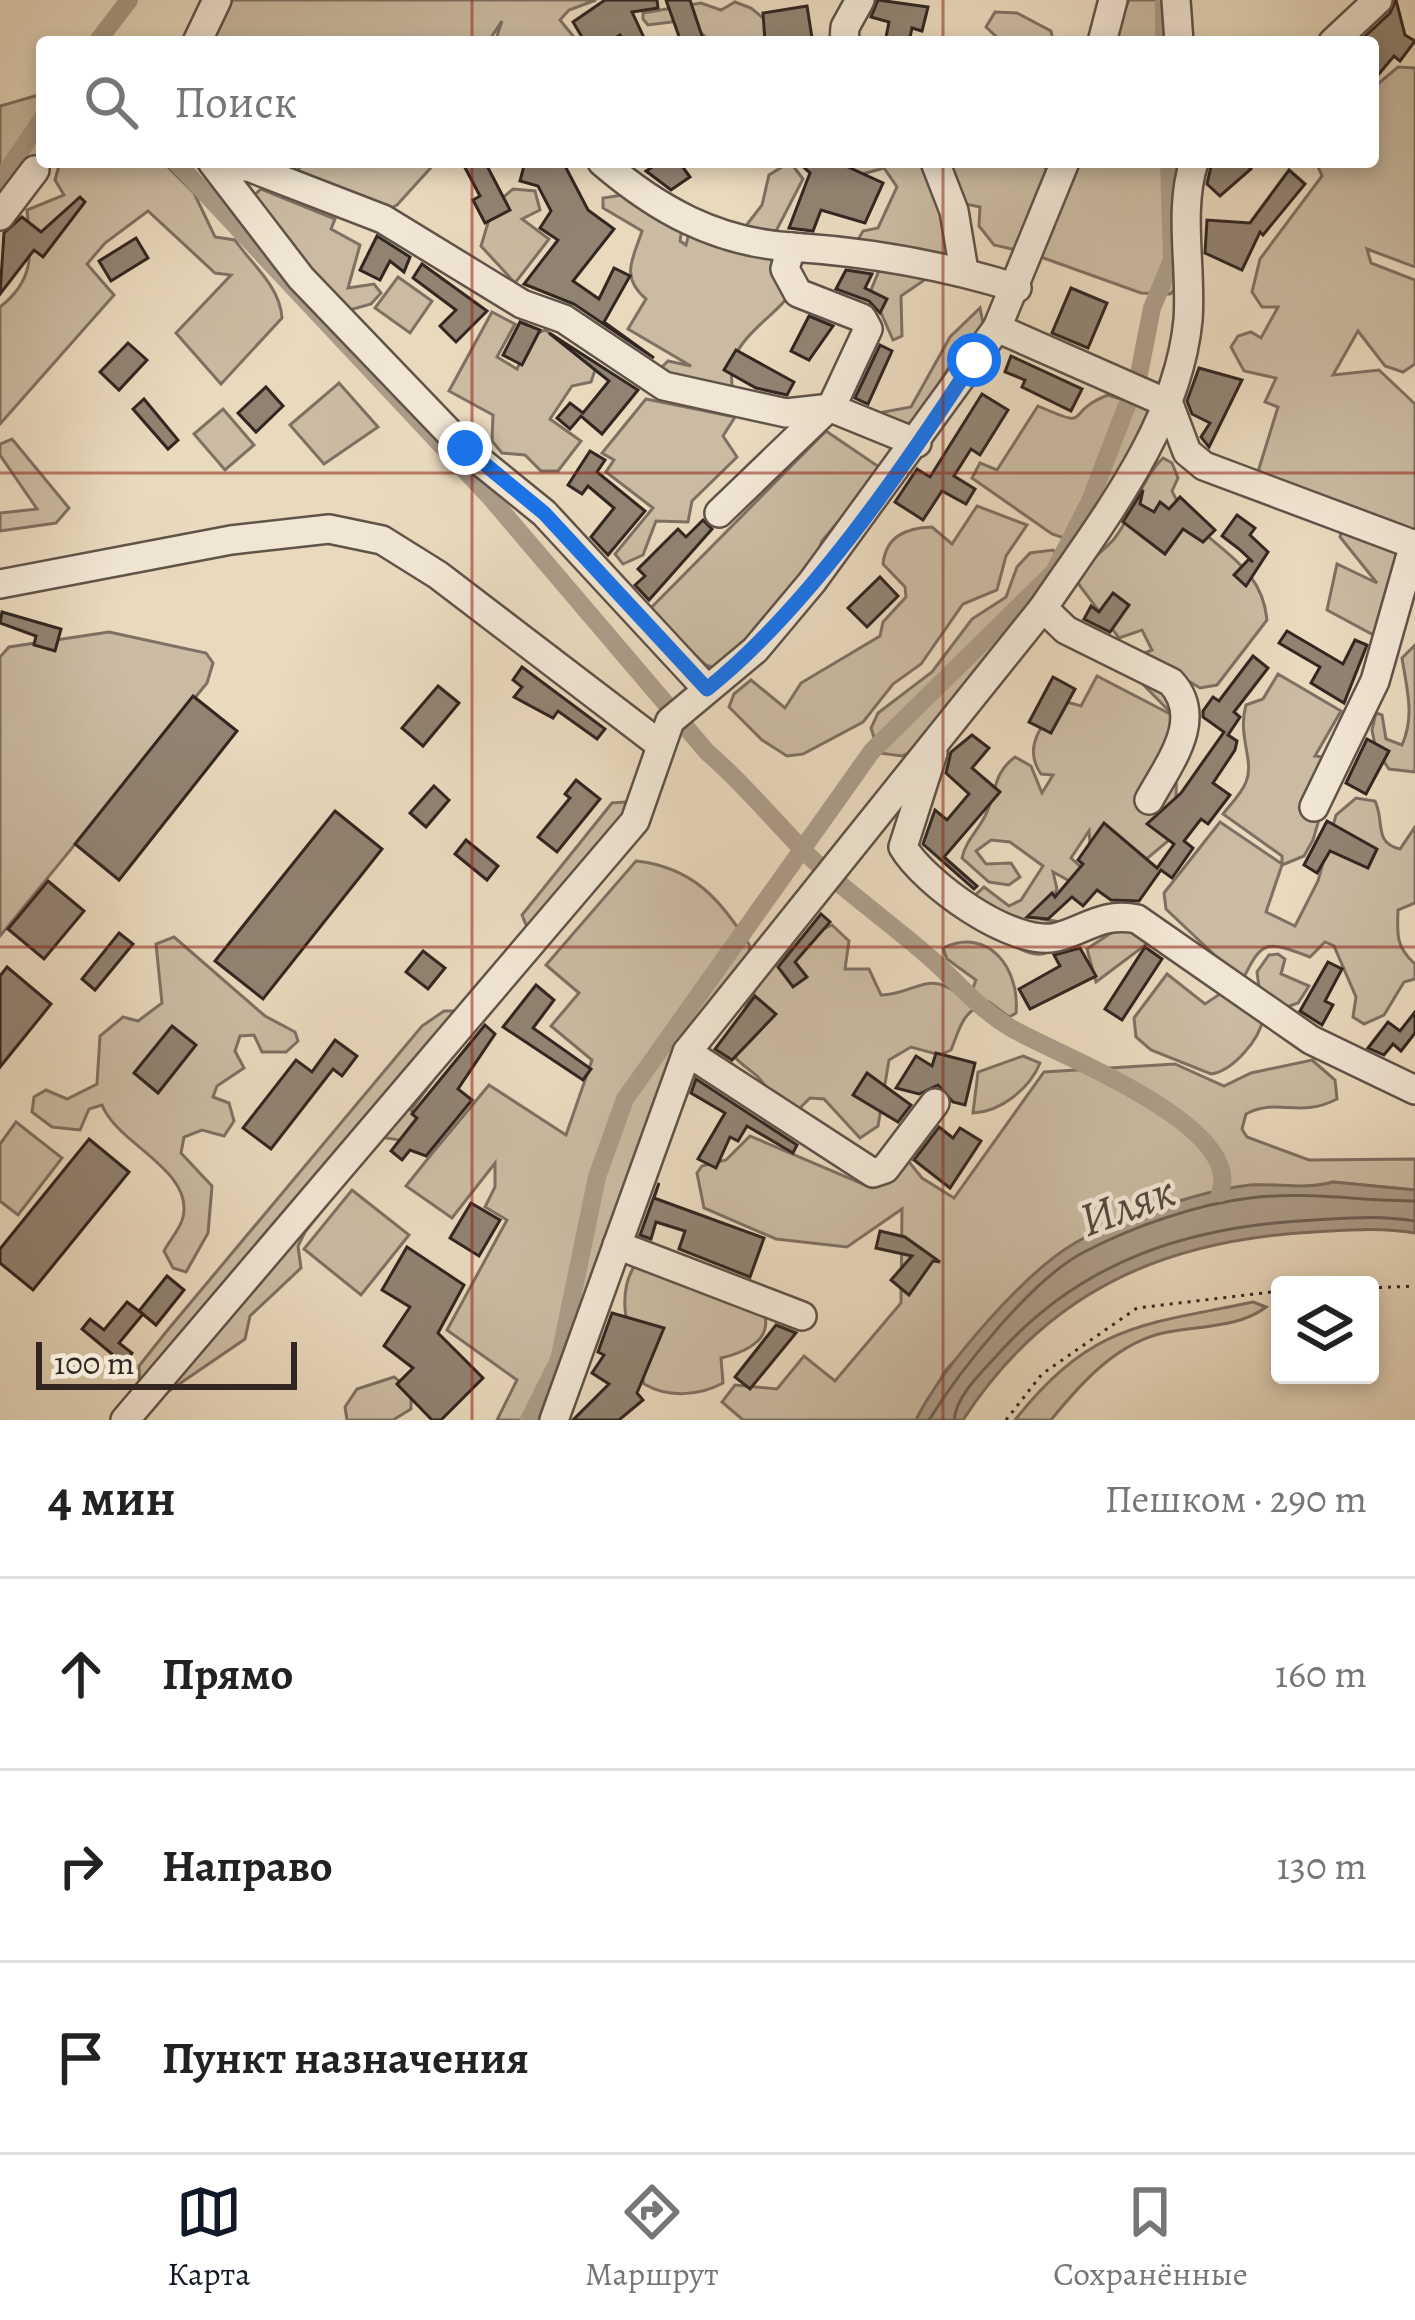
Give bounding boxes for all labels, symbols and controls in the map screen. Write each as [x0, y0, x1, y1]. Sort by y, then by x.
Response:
search box [36, 36, 1379, 168]
icon: search [78, 69, 144, 135]
text: Поиск [174, 71, 297, 133]
route start [947, 333, 1001, 387]
route end [438, 421, 492, 475]
water label: Иляк [1070, 1157, 1184, 1253]
map controls [1271, 1276, 1379, 1384]
button: layers [1271, 1276, 1379, 1384]
scale bar [36, 1336, 297, 1389]
text: 100 m [54, 1340, 134, 1385]
text: 4 мин [48, 1463, 176, 1533]
text: Пешком · 290 m [1105, 1472, 1367, 1525]
icon: ahead [48, 1641, 114, 1707]
text: Прямо [162, 1643, 293, 1705]
text: 160 m [1275, 1647, 1367, 1700]
icon: right [48, 1833, 114, 1899]
text: Направо [162, 1835, 333, 1897]
text: 130 m [1276, 1839, 1367, 1892]
icon: arrive [48, 2025, 114, 2091]
text: Пункт назначения [162, 2027, 529, 2089]
tab: Карта [167, 2179, 250, 2296]
tab: Маршрут [585, 2179, 719, 2296]
tab: Сохранённые [1053, 2179, 1248, 2296]

